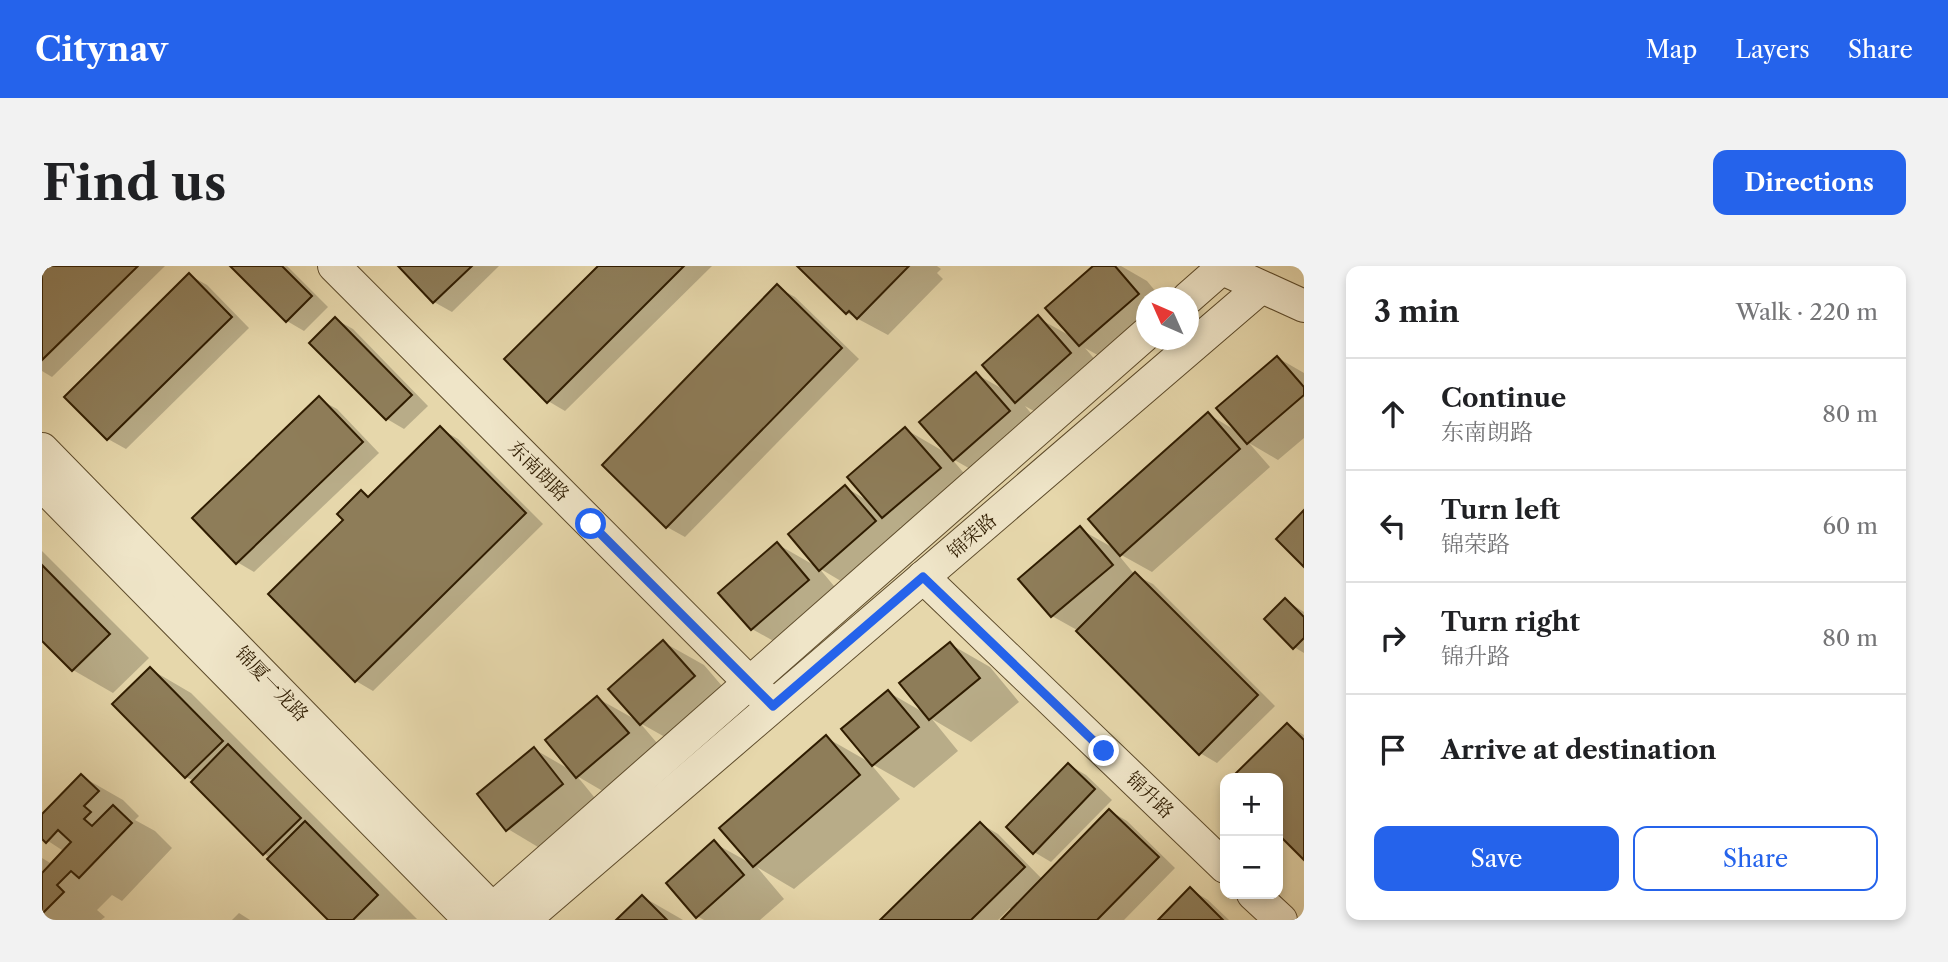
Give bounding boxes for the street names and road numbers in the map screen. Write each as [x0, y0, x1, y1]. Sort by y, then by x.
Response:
street label: 东南朗路 [504, 436, 574, 506]
street label: 锦荣路 [943, 509, 1001, 563]
street label: 锦厦一龙路 [231, 642, 313, 726]
street label: 锦升路 [1122, 767, 1178, 823]

